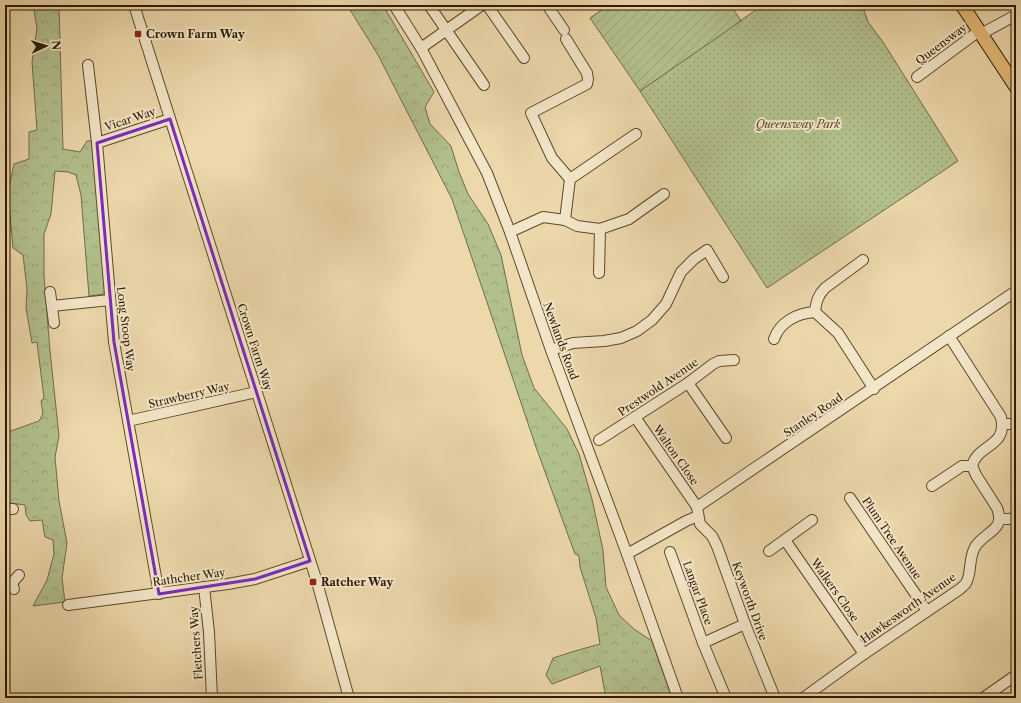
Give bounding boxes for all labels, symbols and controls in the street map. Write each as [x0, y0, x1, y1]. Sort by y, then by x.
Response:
street label: Queensway [913, 20, 970, 68]
north arrow [26, 26, 66, 66]
place label: Crown Farm Way [146, 27, 245, 41]
marker: Crown Farm Way [133, 29, 143, 39]
text: N [49, 40, 63, 51]
street label: Vicar Way [102, 104, 158, 134]
park label: Queensway Park [756, 117, 841, 131]
street label: Long Stoop Way [114, 286, 138, 373]
street label: Newlands Road [540, 300, 582, 382]
street label: Crown Farm Way [234, 302, 276, 393]
street label: Prestwold Avenue [615, 355, 701, 419]
street label: Strawberry Way [147, 379, 232, 411]
street label: Stanley Road [781, 390, 845, 440]
street label: Walton Close [650, 421, 702, 488]
street label: Plum Tree Avenue [859, 494, 925, 582]
street label: Walkers Close [807, 555, 862, 624]
street label: Langar Place [680, 559, 716, 627]
street label: Keyworth Drive [729, 560, 771, 642]
street label: Rathcher Way [152, 565, 227, 589]
street label: Hawkesworth Avenue [858, 570, 958, 646]
place label: Ratcher Way [321, 575, 393, 589]
marker: Ratcher Way [308, 577, 318, 587]
street label: Fletchers Way [186, 605, 206, 680]

